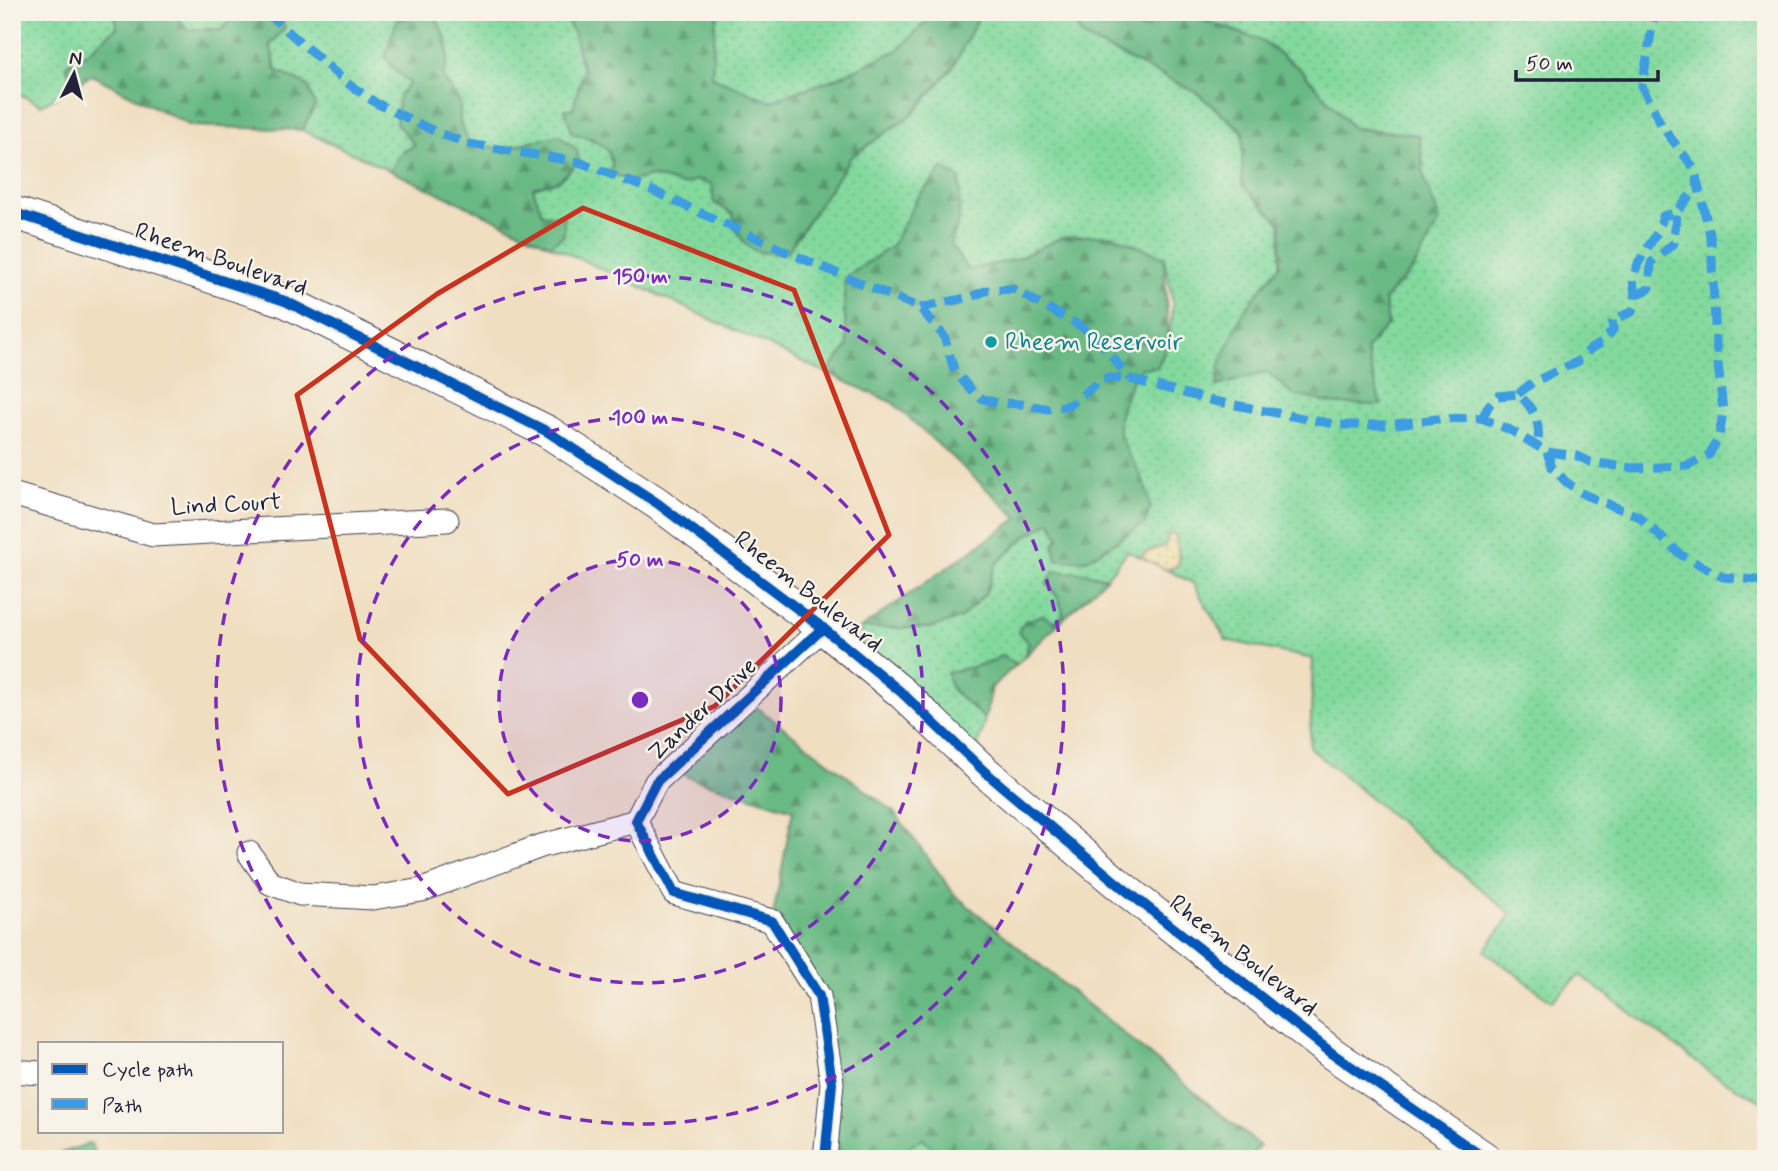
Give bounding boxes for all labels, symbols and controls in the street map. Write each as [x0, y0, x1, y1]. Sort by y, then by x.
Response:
north arrow [38, 38, 108, 108]
scale bar [1516, 38, 1657, 82]
text: N [68, 45, 83, 72]
text: 50 m [1526, 50, 1573, 78]
street label: Rheem Boulevard [131, 216, 311, 304]
text: 150 m [612, 263, 668, 291]
place label: Rheem Reservoir [1005, 327, 1183, 358]
marker: Rheem Reservoir [983, 334, 999, 350]
text: 100 m [612, 404, 668, 432]
street label: Lind Court [170, 487, 282, 523]
street label: Rheem Boulevard [727, 524, 889, 660]
text: 50 m [617, 546, 664, 574]
street label: Zander Drive [642, 652, 764, 768]
centre of rings [628, 688, 652, 712]
street label: Rheem Boulevard [1162, 888, 1324, 1024]
legend [38, 1042, 284, 1132]
text: Cycle path [102, 1056, 193, 1084]
text: Path [102, 1092, 142, 1120]

